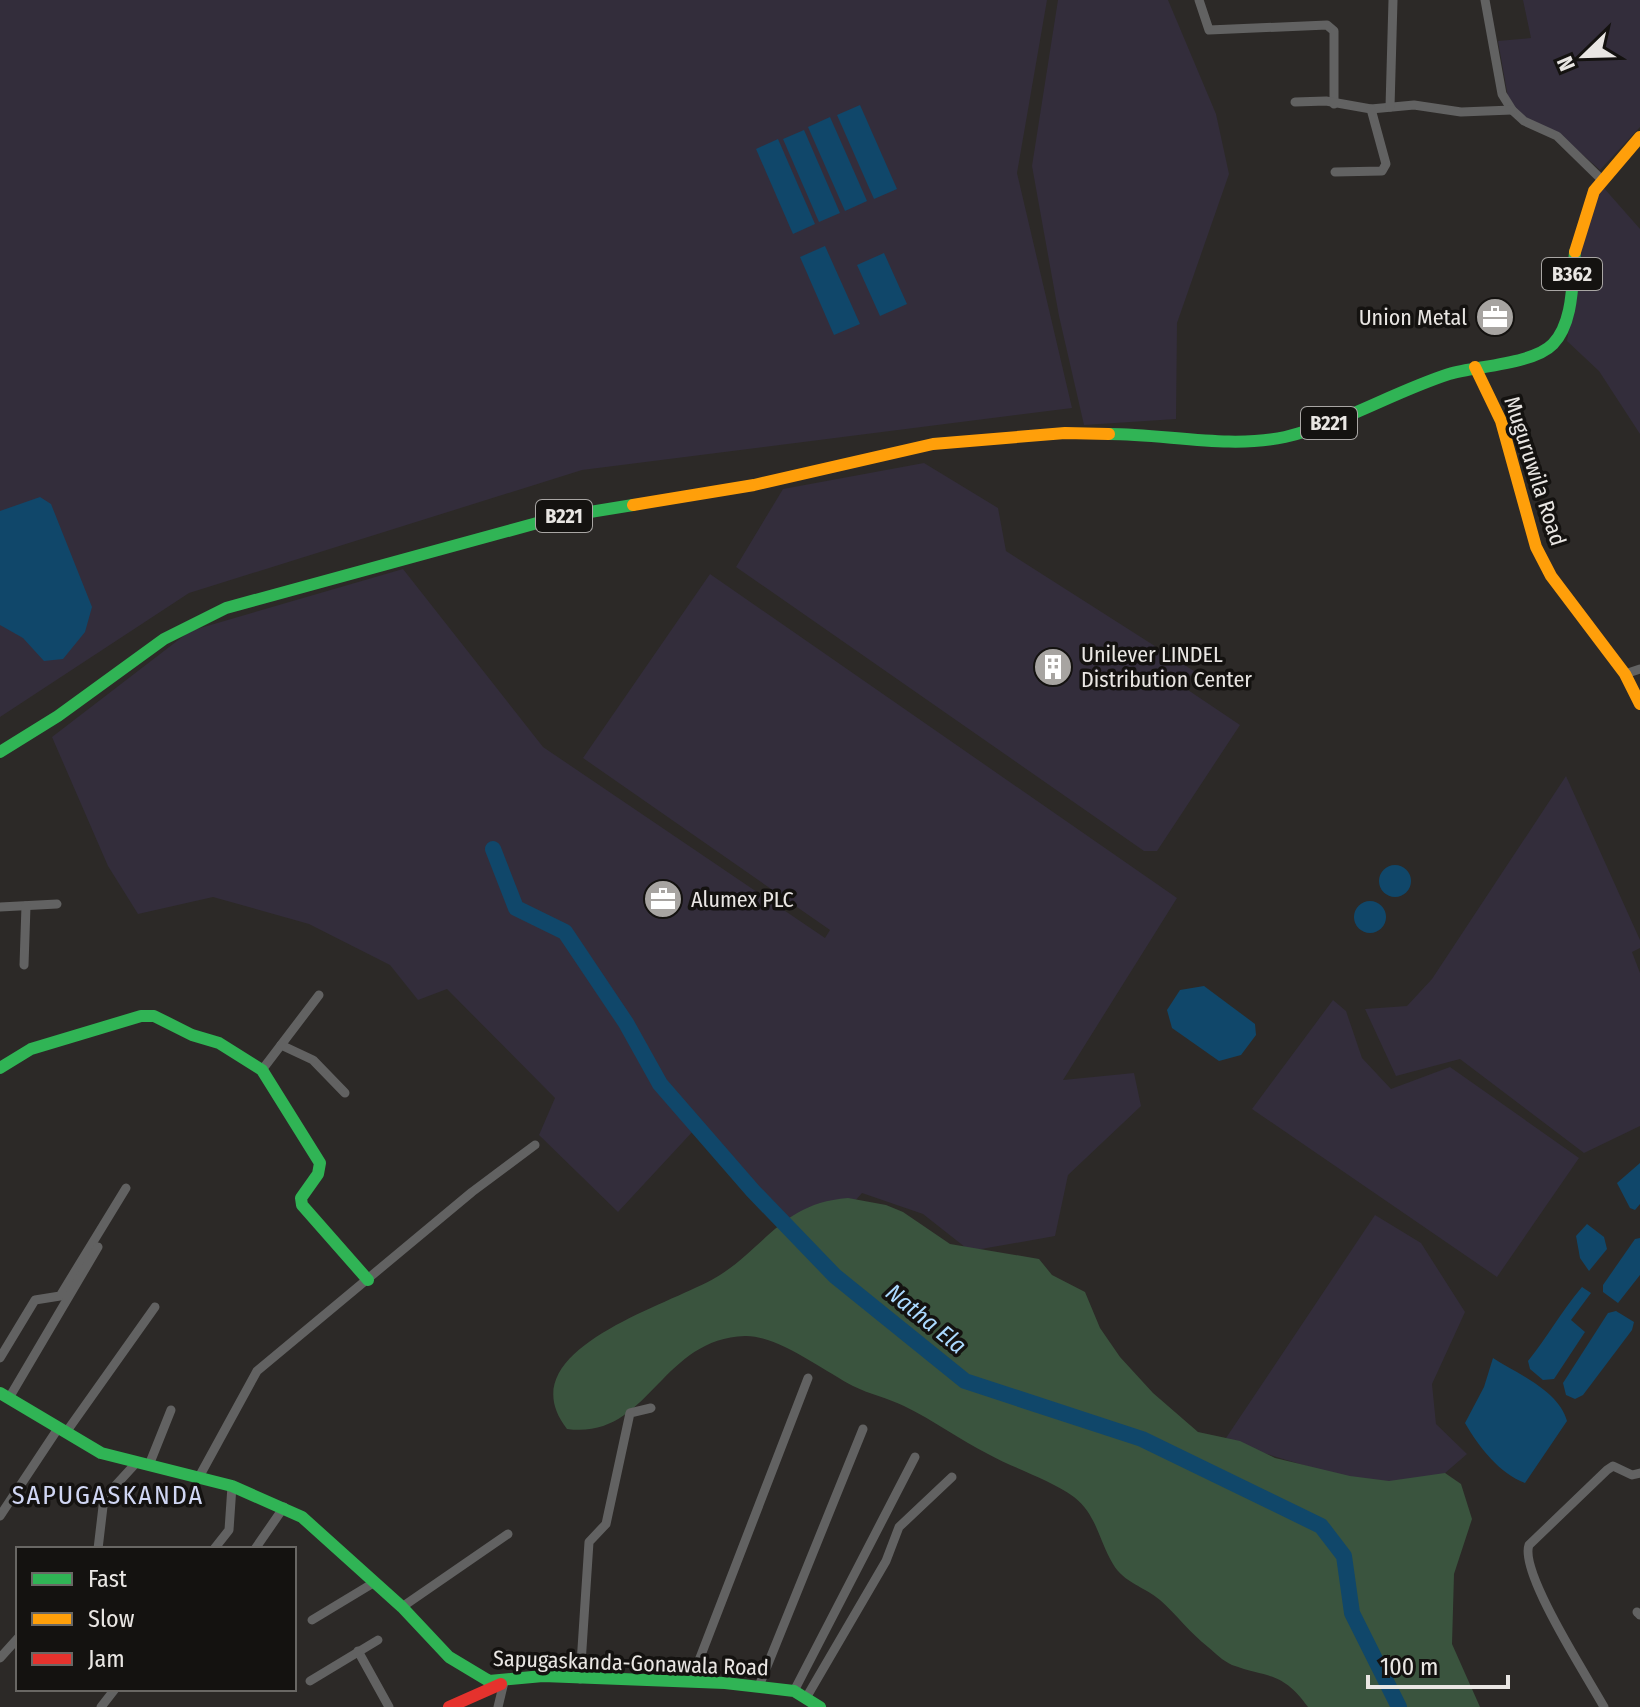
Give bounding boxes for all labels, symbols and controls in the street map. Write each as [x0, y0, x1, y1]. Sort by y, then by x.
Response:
north arrow [1544, 16, 1624, 96]
text: N [1551, 52, 1581, 75]
road number: B362 [1542, 258, 1602, 290]
office icon: Union Metal [1474, 296, 1516, 338]
place label: Union Metal [1359, 304, 1467, 331]
street label: Muguruwila Road [1498, 393, 1572, 549]
road number: B221 [1301, 407, 1357, 439]
road number: B221 [536, 500, 592, 532]
place label: Unilever LINDEL Distribution Center [1081, 641, 1252, 693]
building icon: Unilever LINDEL Distribution Center [1032, 646, 1074, 688]
office icon: Alumex PLC [642, 878, 684, 920]
place label: Alumex PLC [691, 886, 794, 913]
water label: Natha Ela [880, 1278, 972, 1360]
district label: SAPUGASKANDA [12, 1480, 204, 1511]
legend [16, 1547, 296, 1691]
text: Fast [88, 1565, 127, 1593]
text: Slow [88, 1605, 135, 1633]
scale bar [1368, 1639, 1508, 1689]
text: Jam [88, 1645, 125, 1673]
street label: Sapugaskanda-Gonawala Road [493, 1645, 769, 1681]
text: 100 m [1380, 1653, 1438, 1681]

